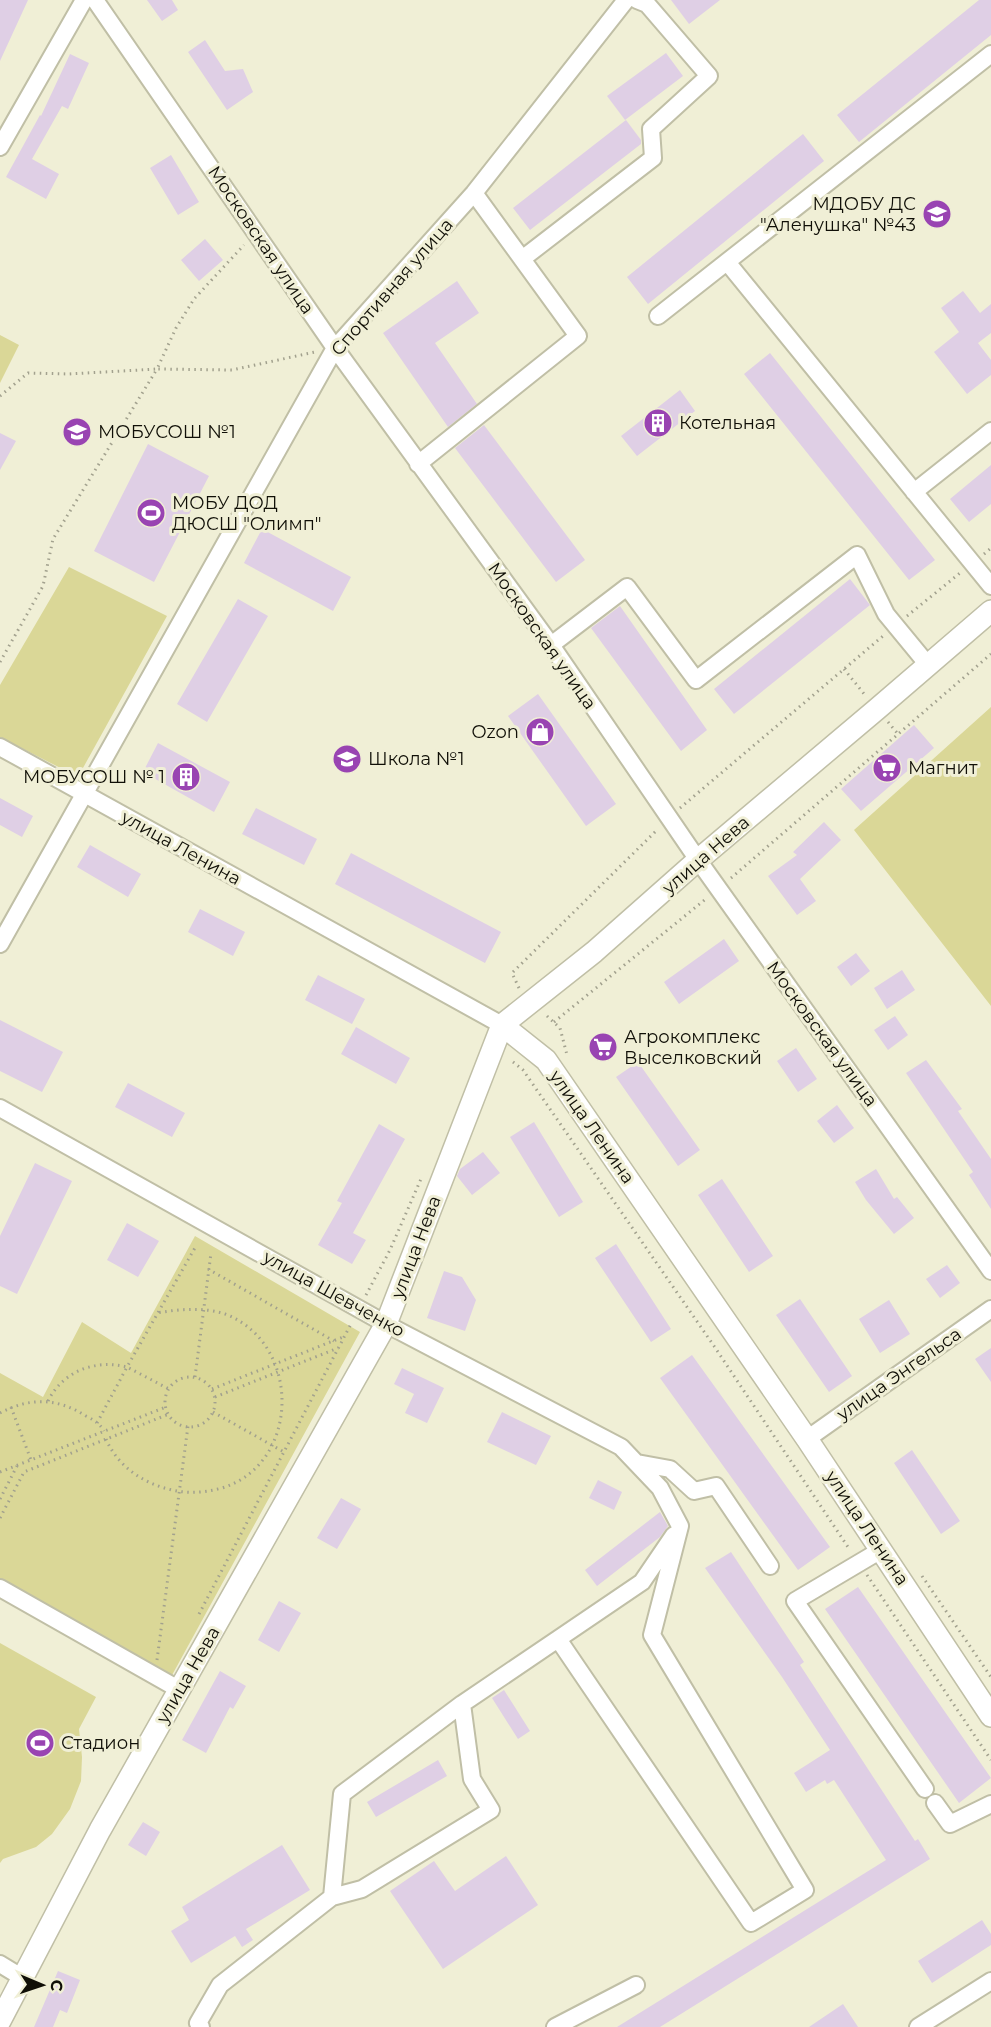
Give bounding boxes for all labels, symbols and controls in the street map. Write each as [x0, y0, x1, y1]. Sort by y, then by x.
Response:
street label: Московская улица [203, 162, 319, 318]
place label: МДОБУ ДС "Аленушка" №43 [760, 193, 916, 236]
school or university icon: МДОБУ ДС "Аленушка" №43 [921, 198, 953, 230]
street label: Спортивная улица [326, 214, 458, 360]
building icon: Котельная [642, 407, 674, 439]
place label: Котельная [679, 412, 776, 434]
school or university icon: МОБУСОШ №1 [61, 416, 93, 448]
place label: МОБУСОШ №1 [98, 421, 236, 443]
place label: МОБУ ДОД ДЮСШ "Олимп" [172, 492, 322, 535]
sports icon: МОБУ ДОД ДЮСШ "Олимп" [135, 497, 167, 529]
street label: Московская улица [483, 558, 601, 714]
shop icon: Ozon [524, 716, 556, 748]
place label: Ozon [471, 721, 519, 743]
school or university icon: Школа №1 [331, 743, 363, 775]
place label: Школа №1 [368, 748, 464, 770]
supermarket icon: Магнит [871, 752, 903, 784]
place label: Магнит [908, 757, 978, 779]
building icon: МОБУСОШ № 1 [170, 761, 202, 793]
place label: МОБУСОШ № 1 [23, 766, 165, 788]
street label: улица Ленина [116, 806, 245, 890]
street label: улица Нева [657, 811, 754, 899]
street label: Московская улица [762, 957, 882, 1111]
place label: Агрокомплекс Выселковский [624, 1026, 762, 1069]
supermarket icon: Агрокомплекс Выселковский [587, 1031, 619, 1063]
street label: улица Ленина [544, 1065, 639, 1188]
street label: улица Нева [386, 1193, 446, 1302]
street label: улица Шевченко [259, 1246, 409, 1342]
street label: улица Энгельса [832, 1323, 965, 1426]
street label: улица Ленина [820, 1466, 913, 1589]
street label: улица Нева [151, 1623, 225, 1728]
sports icon: Стадион [24, 1727, 56, 1759]
place label: Стадион [61, 1732, 140, 1754]
north arrow [12, 1955, 72, 2015]
text: С [47, 1979, 66, 1992]

